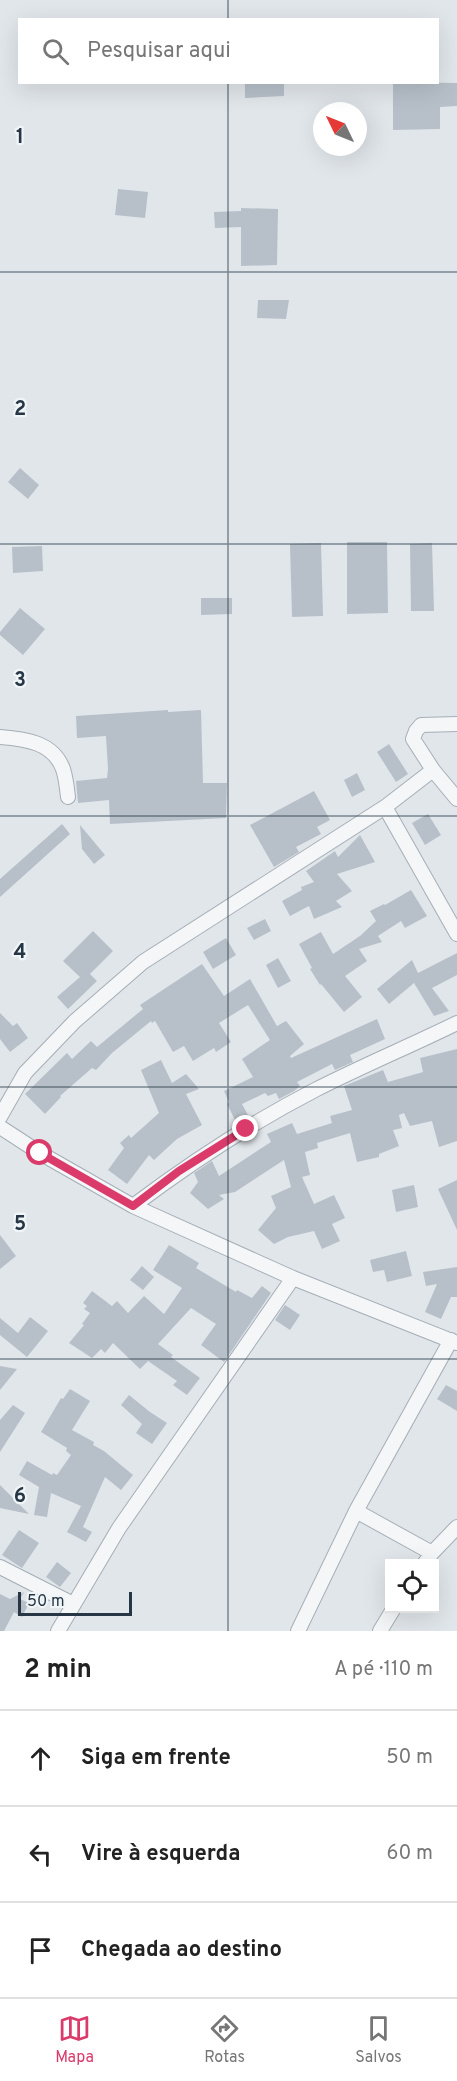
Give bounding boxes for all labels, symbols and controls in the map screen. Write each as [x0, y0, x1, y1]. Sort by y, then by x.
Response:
search box [18, 18, 439, 84]
icon: search [39, 35, 72, 68]
text: Pesquisar aqui [87, 38, 231, 65]
north arrow [313, 102, 367, 156]
text: 1 [16, 125, 24, 151]
text: 2 [14, 397, 26, 423]
text: 3 [14, 668, 26, 694]
text: 4 [14, 940, 26, 966]
route end [232, 1115, 258, 1141]
route start [26, 1139, 52, 1165]
text: 5 [14, 1212, 26, 1238]
text: 6 [14, 1484, 26, 1510]
map controls [385, 1559, 439, 1613]
button: locate [385, 1559, 439, 1613]
scale bar [18, 1589, 132, 1616]
text: 50 m [27, 1592, 65, 1612]
text: 2 min [24, 1654, 92, 1687]
text: A pé · 110 m [334, 1657, 433, 1683]
icon: ahead [24, 1742, 57, 1775]
text: Siga em frente [81, 1745, 231, 1772]
text: 50 m [386, 1745, 433, 1771]
icon: left [24, 1838, 57, 1871]
text: Vire à esquerda [81, 1841, 240, 1868]
text: 60 m [387, 1841, 433, 1867]
icon: arrive [24, 1934, 57, 1967]
text: Chegada ao destino [81, 1937, 282, 1964]
tab: Mapa [55, 2012, 94, 2068]
tab: Rotas [204, 2012, 245, 2068]
tab: Salvos [355, 2012, 402, 2068]

